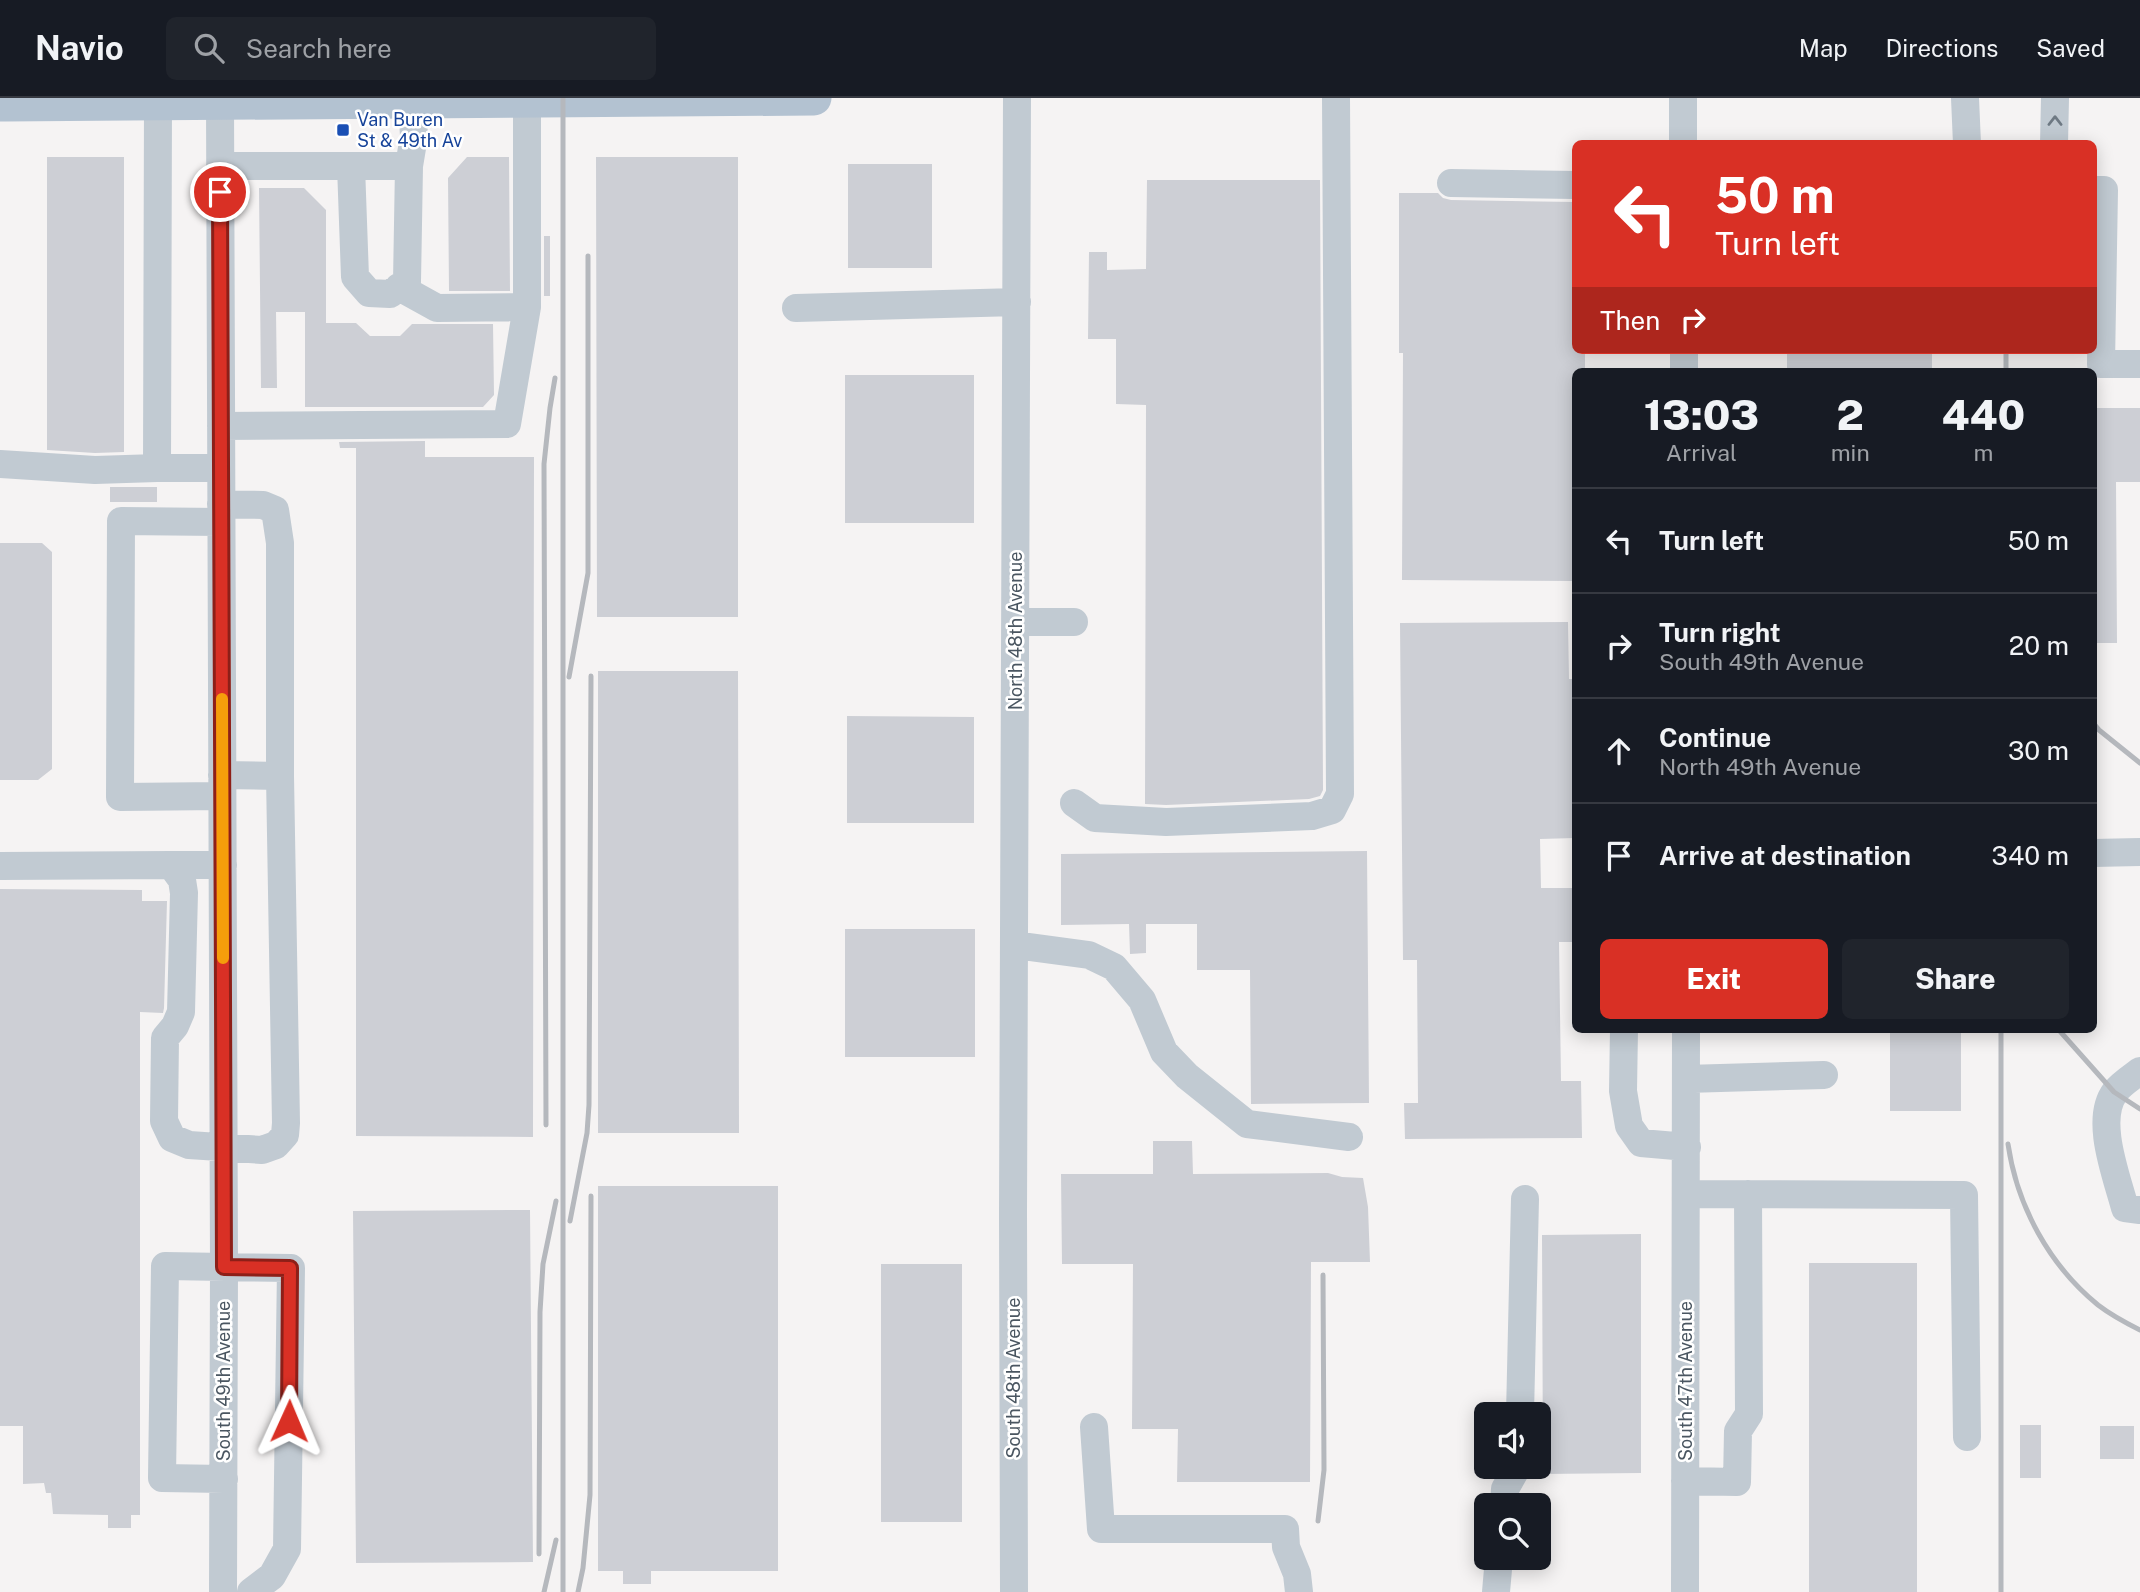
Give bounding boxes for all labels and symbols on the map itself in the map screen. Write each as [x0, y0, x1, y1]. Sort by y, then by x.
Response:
place label: Van Buren St & 49th Av [357, 109, 462, 151]
one-way arrow [2047, 115, 2062, 126]
marker: Van Buren St & 49th Av [335, 122, 351, 138]
pin [190, 162, 250, 222]
street label: North 48th Avenue [1005, 552, 1026, 710]
street label: South 48th Avenue [1003, 1298, 1024, 1458]
street label: South 49th Avenue [213, 1301, 234, 1461]
street label: South 47th Avenue [1675, 1301, 1696, 1461]
position arrow [252, 1384, 326, 1458]

